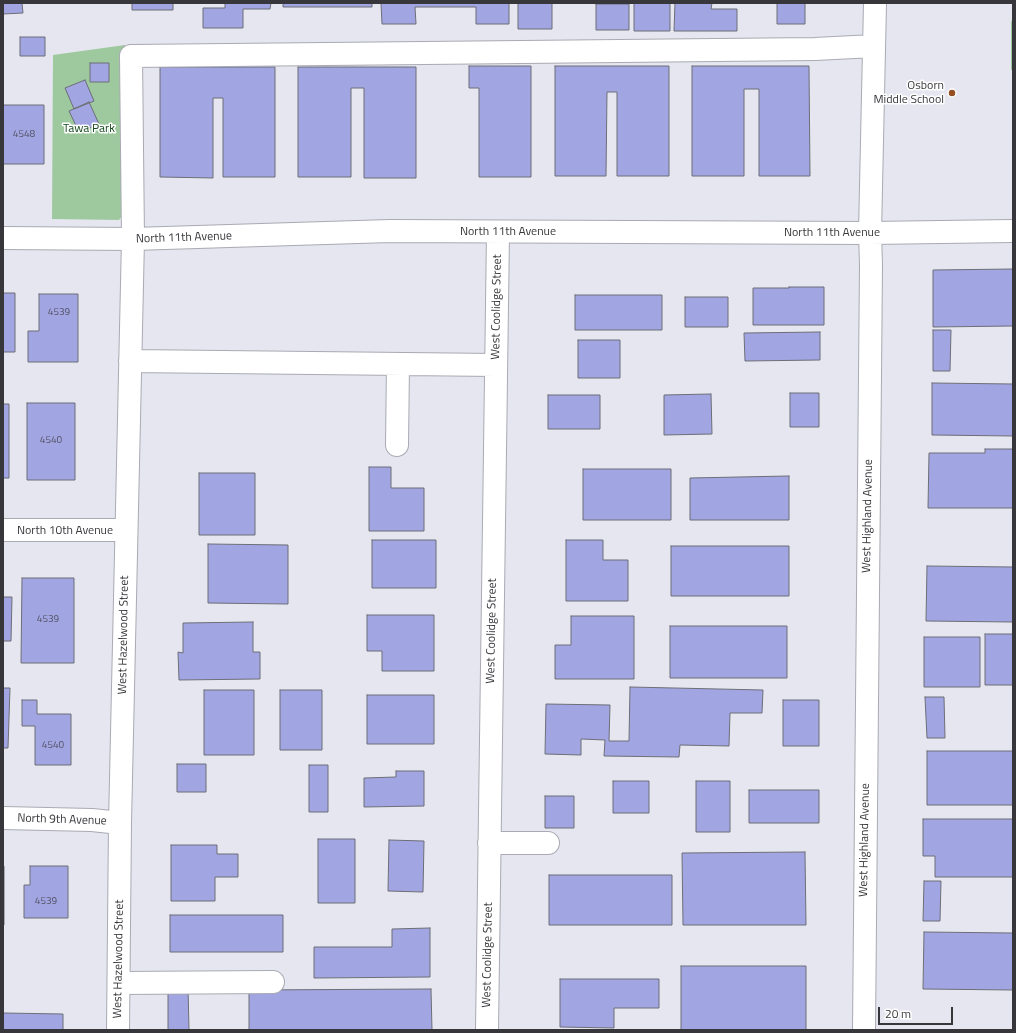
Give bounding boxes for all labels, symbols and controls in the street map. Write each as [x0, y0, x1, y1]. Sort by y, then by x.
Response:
place label: Osborn Middle School [874, 79, 944, 107]
marker: Osborn Middle School [947, 88, 957, 98]
park label: Tawa Park [63, 122, 115, 136]
house number: 4548 [13, 129, 35, 141]
street label: North 11th Avenue [460, 225, 556, 239]
street label: North 11th Avenue [784, 226, 880, 240]
street label: North 11th Avenue [136, 229, 232, 247]
street label: West Coolidge Street [489, 254, 505, 360]
house number: 4539 [48, 307, 70, 319]
house number: 4540 [40, 435, 62, 447]
street label: West Highland Avenue [860, 459, 876, 573]
street label: North 10th Avenue [17, 524, 113, 538]
street label: West Hazelwood Street [116, 575, 132, 695]
street label: West Coolidge Street [484, 578, 500, 684]
house number: 4539 [37, 614, 59, 626]
house number: 4540 [42, 740, 64, 752]
street label: West Highland Avenue [857, 783, 873, 897]
street label: North 9th Avenue [17, 811, 107, 829]
house number: 4539 [35, 896, 57, 908]
street label: West Hazelwood Street [111, 899, 127, 1019]
street label: West Coolidge Street [480, 902, 496, 1008]
scale bar [880, 999, 955, 1025]
text: 20 m [885, 1004, 911, 1023]

